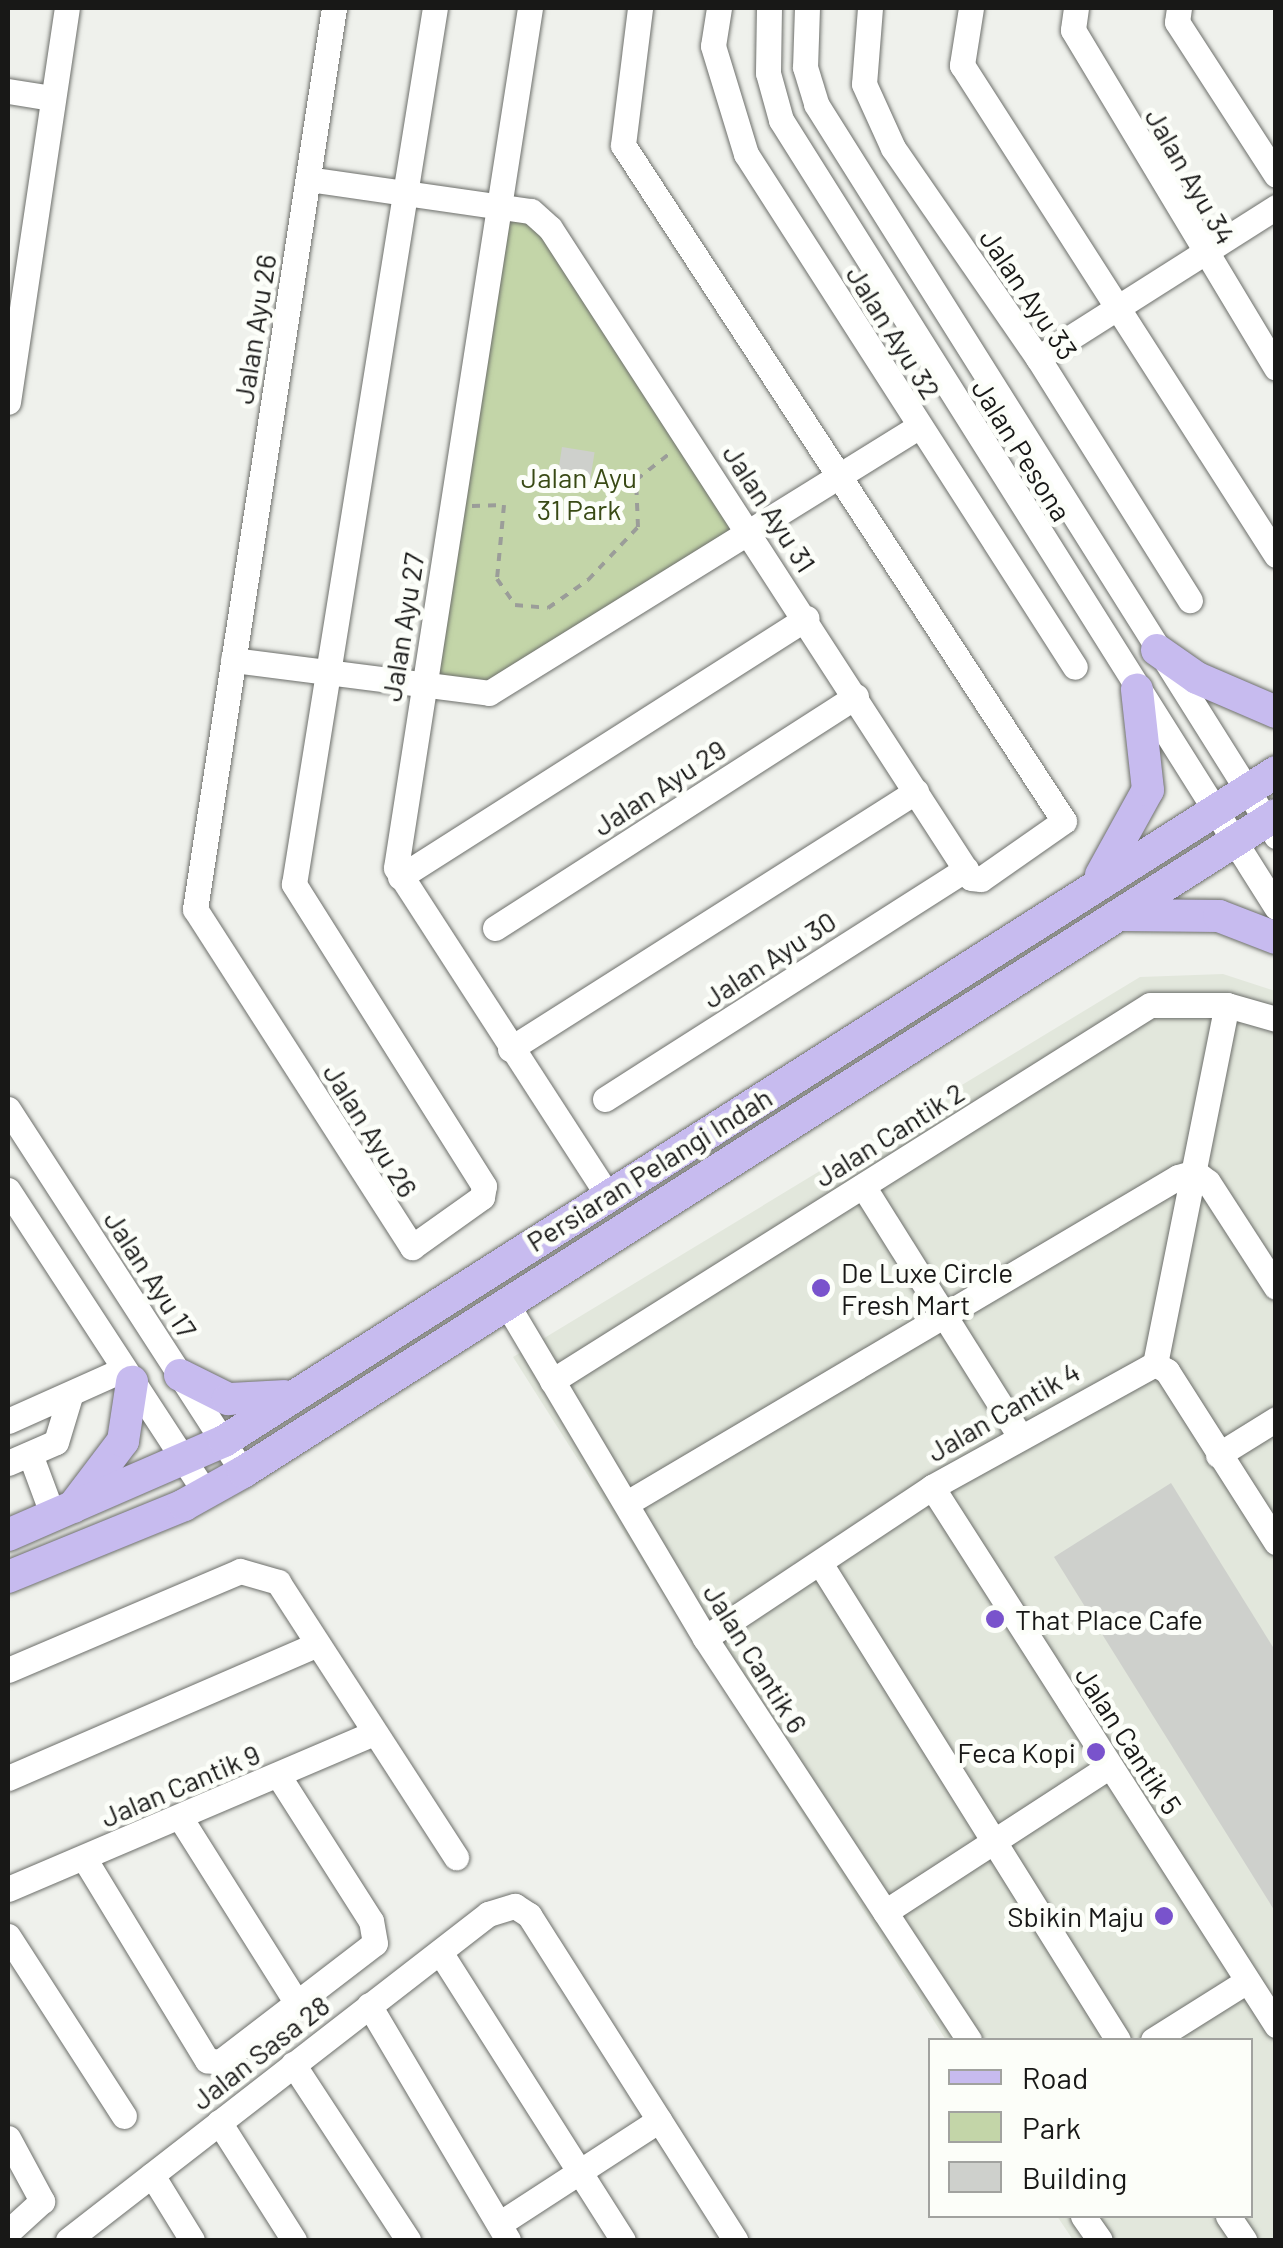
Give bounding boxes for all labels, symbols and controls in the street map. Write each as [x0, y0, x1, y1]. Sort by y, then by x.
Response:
street label: Jalan Ayu 34 [1139, 102, 1243, 250]
street label: Jalan Ayu 33 [973, 222, 1085, 366]
street label: Jalan Ayu 26 [226, 252, 282, 406]
street label: Jalan Ayu 32 [840, 259, 948, 405]
street label: Jalan Pesona [965, 373, 1079, 527]
street label: Jalan Ayu 31 [716, 438, 824, 578]
park label: Jalan Ayu 31 Park [521, 460, 637, 526]
street label: Jalan Ayu 27 [374, 550, 430, 704]
street label: Jalan Ayu 29 [586, 732, 732, 842]
street label: Jalan Ayu 30 [696, 904, 842, 1014]
street label: Jalan Ayu 26 [317, 1057, 425, 1203]
street label: Jalan Cantik 2 [808, 1075, 970, 1193]
street label: Persiaran Pelangi Indah [520, 1080, 778, 1258]
street label: Jalan Ayu 17 [98, 1204, 204, 1344]
place label: De Luxe Circle Fresh Mart [841, 1255, 1013, 1321]
marker: De Luxe Circle Fresh Mart [810, 1277, 832, 1299]
street label: Jalan Cantik 4 [921, 1354, 1085, 1468]
street label: Jalan Cantik 6 [697, 1577, 815, 1739]
place label: That Place Cafe [1015, 1602, 1203, 1636]
marker: That Place Cafe [984, 1608, 1006, 1630]
street label: Jalan Cantik 5 [1069, 1660, 1189, 1820]
place label: Feca Kopi [957, 1735, 1076, 1769]
street label: Jalan Cantik 9 [95, 1736, 265, 1834]
marker: Feca Kopi [1085, 1741, 1107, 1763]
place label: Sbikin Maju [1007, 1899, 1144, 1933]
marker: Sbikin Maju [1153, 1905, 1175, 1927]
street label: Jalan Sasa 28 [184, 1988, 336, 2116]
legend [928, 2038, 1253, 2218]
text: Road [1022, 2059, 1088, 2095]
text: Park [1022, 2109, 1081, 2145]
text: Building [1022, 2159, 1127, 2195]

